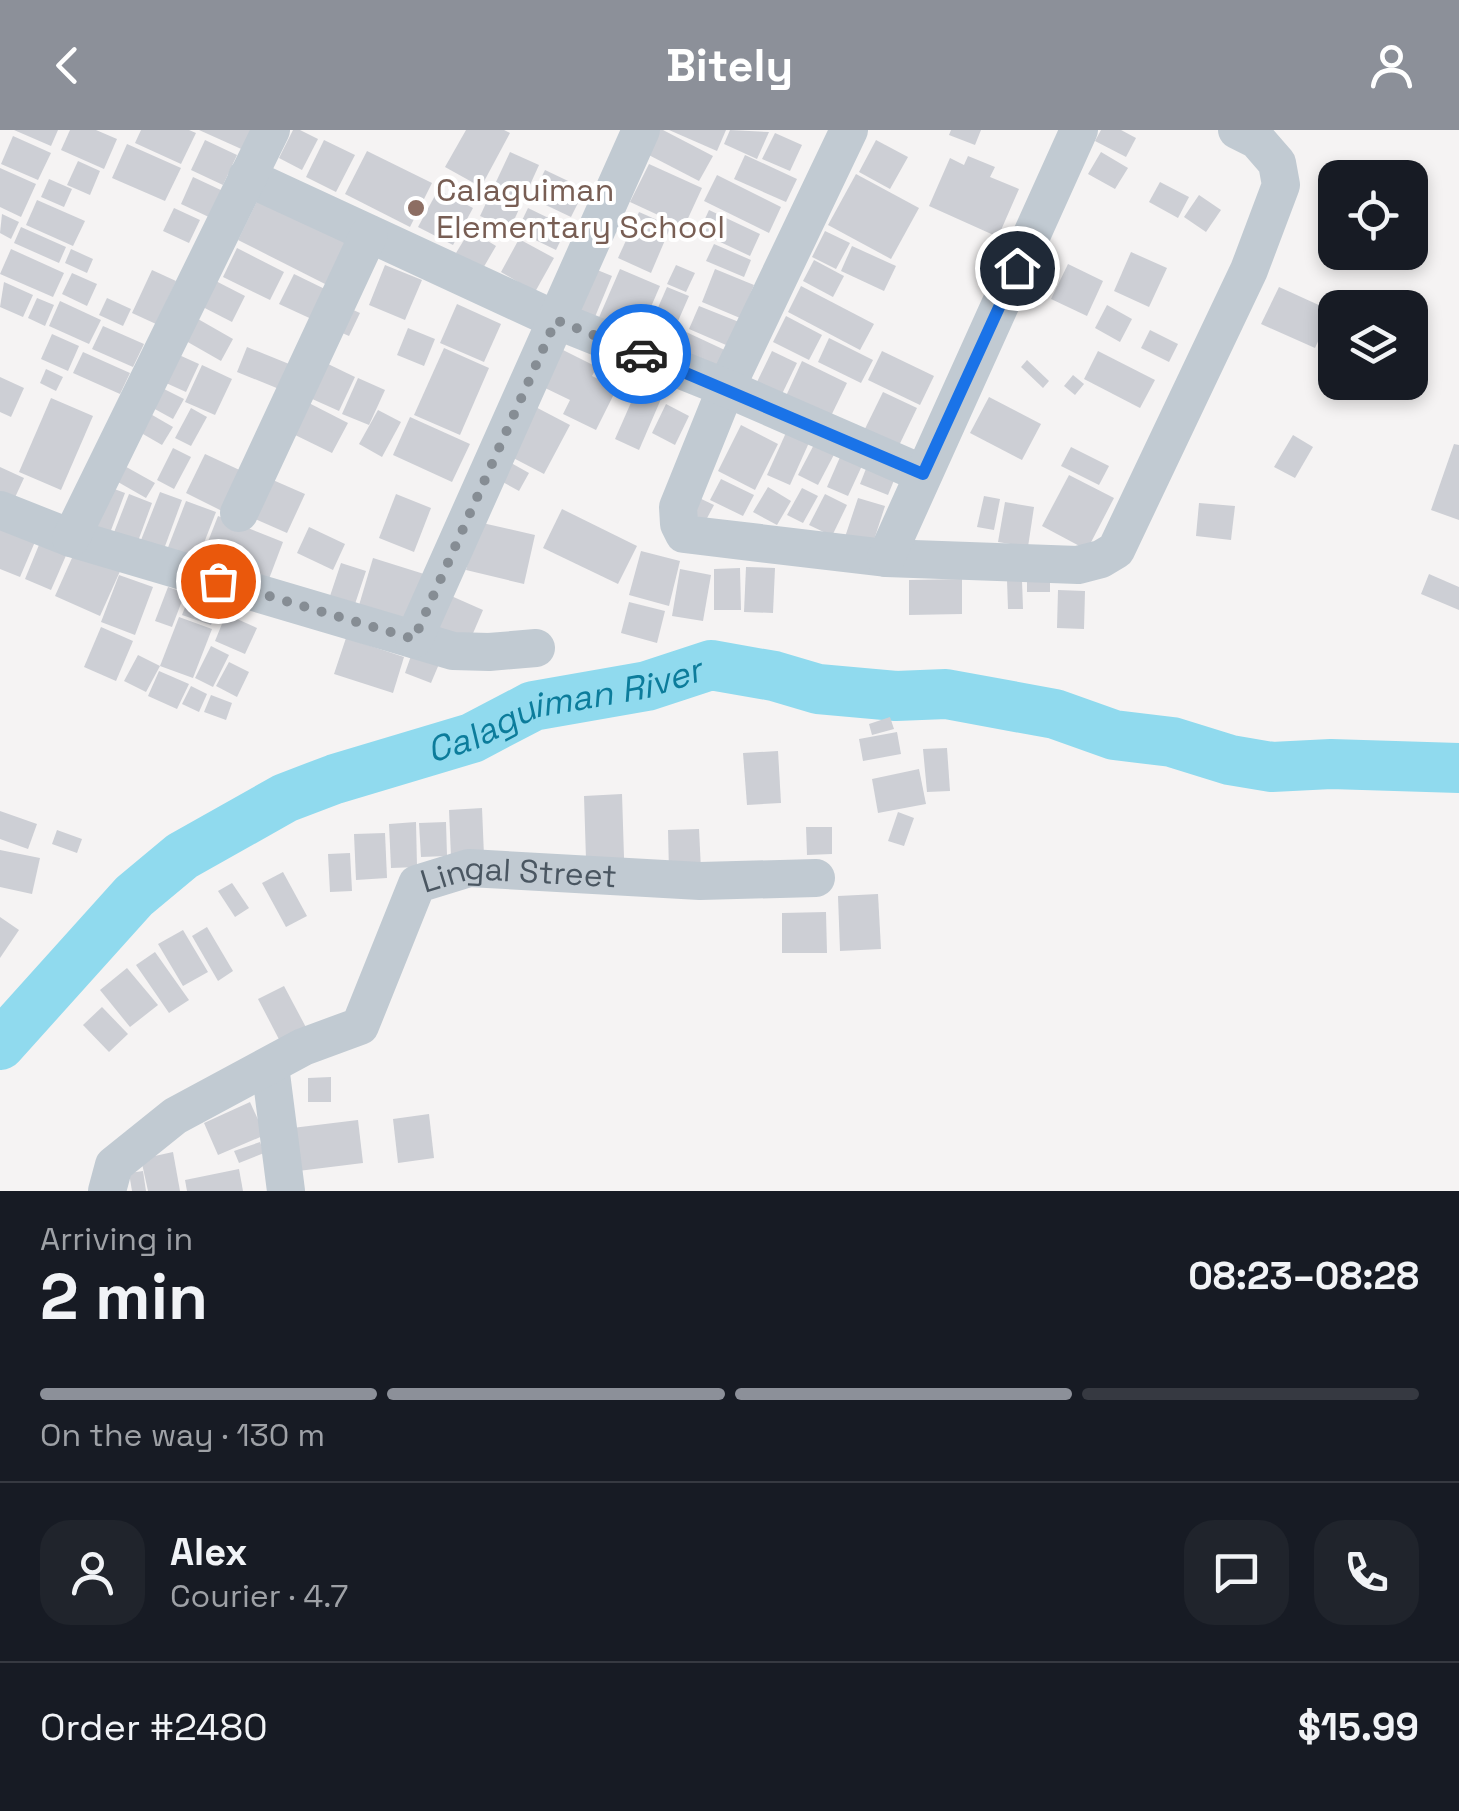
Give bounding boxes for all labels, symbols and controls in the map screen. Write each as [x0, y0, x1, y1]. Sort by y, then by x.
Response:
text: Bitely [666, 37, 793, 94]
icon: back [40, 38, 95, 93]
icon: person [1364, 38, 1419, 93]
map controls [1318, 160, 1428, 400]
button: locate [1318, 160, 1428, 270]
place label: Calaguiman Elementary School [436, 170, 725, 247]
marker: Calaguiman Elementary School [405, 197, 427, 219]
pin [975, 226, 1060, 311]
icon: home [990, 241, 1045, 296]
button: layers [1318, 290, 1428, 400]
courier [591, 304, 691, 404]
icon: car [614, 327, 669, 382]
pin [176, 539, 261, 624]
icon: bag [191, 554, 246, 609]
water label: Calaguiman River [422, 646, 711, 772]
street label: Lingal Street [416, 848, 618, 902]
text: Arriving in [40, 1219, 193, 1259]
text: 08:23–08:28 [1188, 1252, 1419, 1300]
text: 2 min [40, 1255, 208, 1338]
text: On the way · 130 m [40, 1415, 325, 1455]
button: person [40, 1520, 145, 1625]
button: chat [1184, 1520, 1289, 1625]
button: phone [1314, 1520, 1419, 1625]
text: Alex [170, 1528, 247, 1576]
text: Courier · 4.7 [170, 1576, 348, 1616]
text: Order #2480 [40, 1703, 268, 1751]
text: $15.99 [1298, 1703, 1419, 1751]

